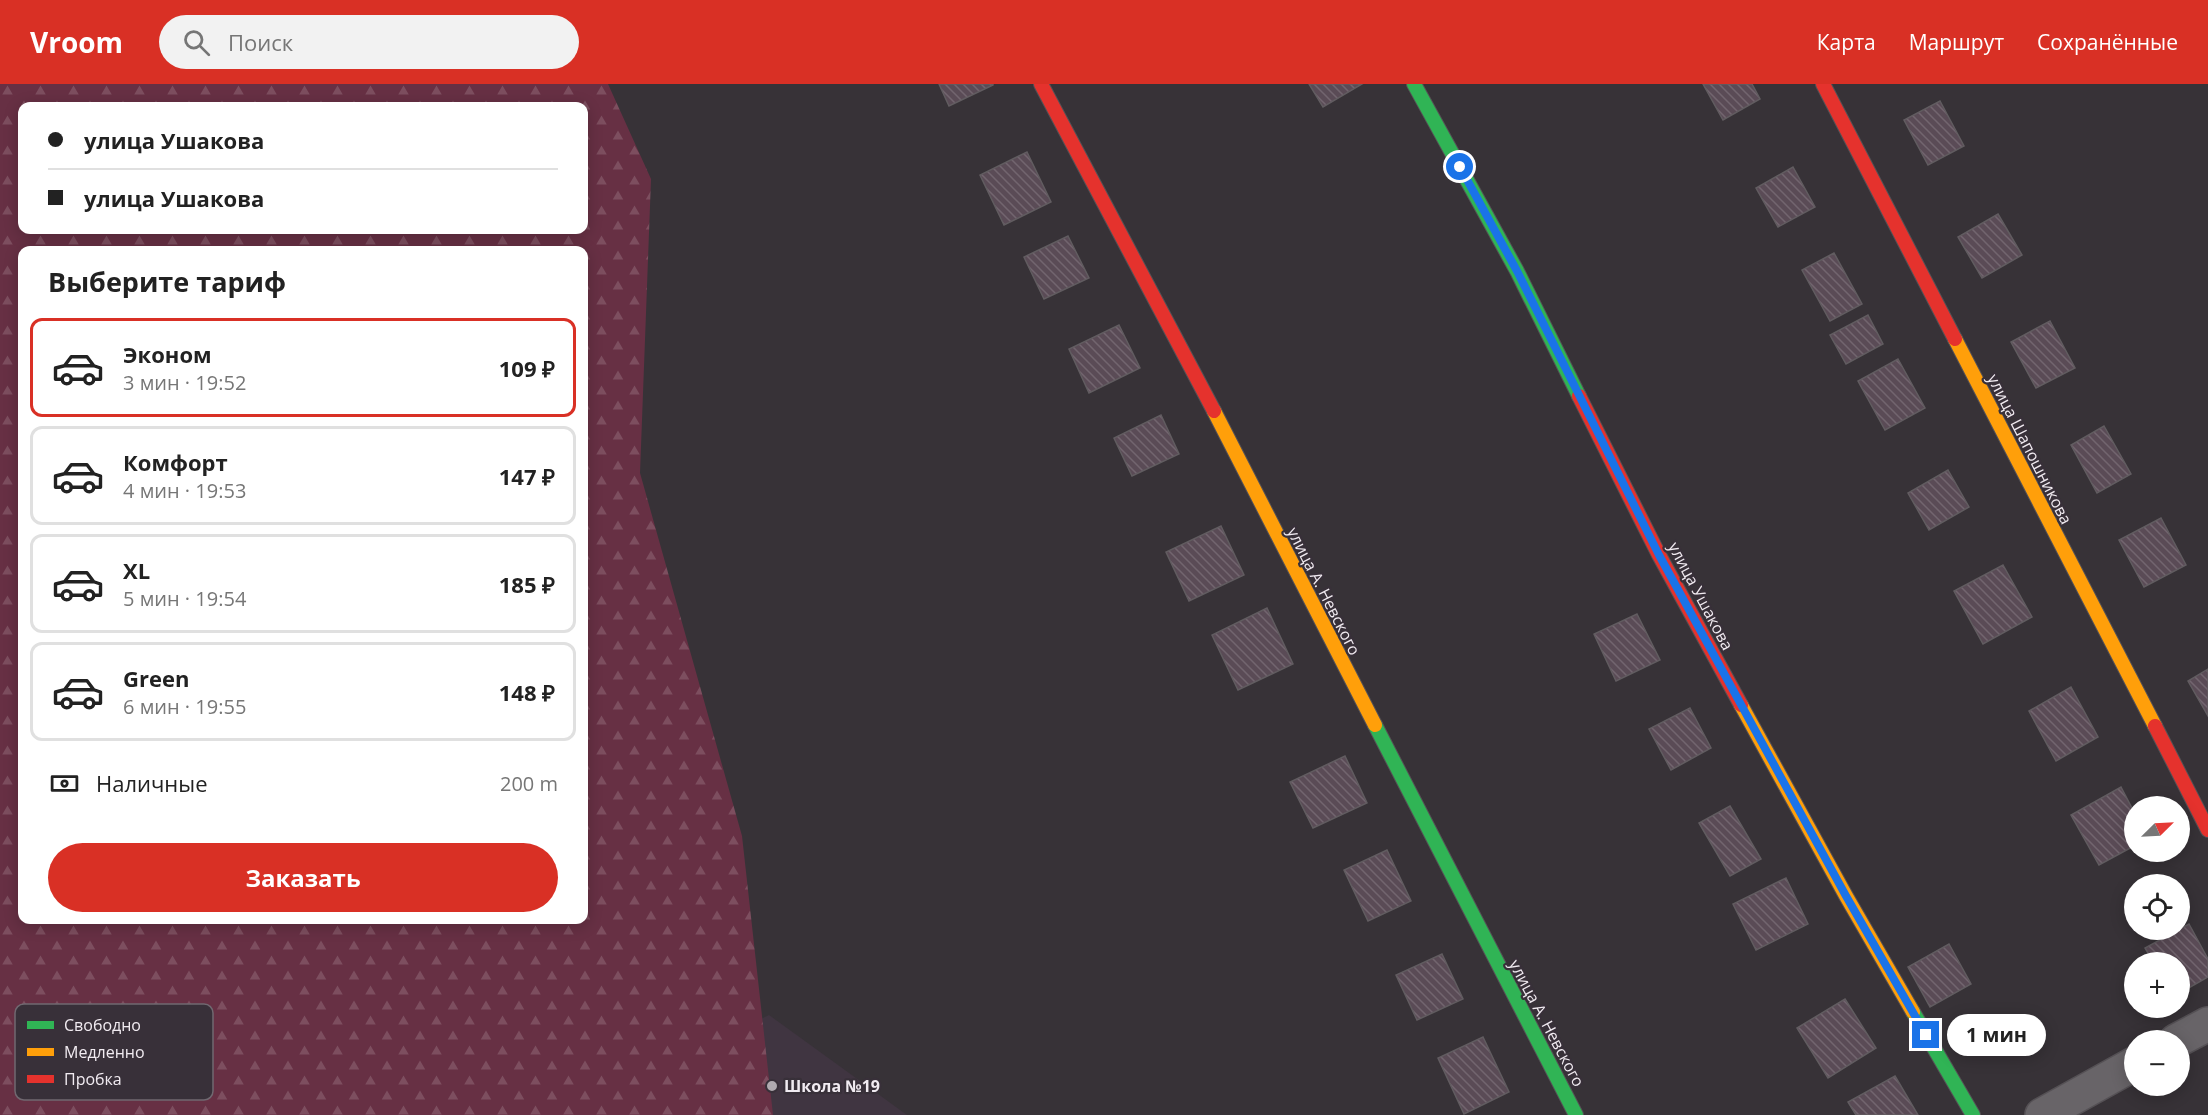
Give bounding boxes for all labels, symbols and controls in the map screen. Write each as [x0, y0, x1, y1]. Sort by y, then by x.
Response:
search box [159, 15, 579, 69]
text: Vroom [30, 23, 123, 61]
icon: search [180, 26, 213, 59]
text: Поиск [228, 27, 293, 57]
text: Карта [1817, 28, 1876, 56]
text: Маршрут [1909, 28, 2004, 56]
text: Сохранённые [2037, 28, 2178, 56]
text: улица Ушакова [84, 125, 264, 155]
route start [1446, 153, 1473, 180]
text: улица Ушакова [84, 183, 264, 213]
text: Выберите тариф [48, 263, 286, 300]
text: Эконом [123, 339, 212, 369]
icon: car [51, 341, 105, 395]
text: 109 ₽ [499, 353, 555, 383]
text: 3 мин · 19:52 [123, 369, 246, 396]
street label: улица Шапошникова [1983, 370, 2077, 528]
text: Комфорт [123, 447, 228, 477]
icon: car [51, 449, 105, 503]
text: 147 ₽ [499, 461, 555, 491]
text: 4 мин · 19:53 [123, 477, 246, 504]
street label: улица А. Невского [1282, 523, 1366, 659]
street label: улица Ушакова [1663, 538, 1739, 654]
text: XL [123, 555, 150, 585]
icon: car [51, 557, 105, 611]
text: 185 ₽ [499, 569, 555, 599]
text: 5 мин · 19:54 [123, 585, 246, 612]
text: Green [123, 663, 189, 693]
icon: car [51, 665, 105, 719]
text: 148 ₽ [499, 677, 555, 707]
text: 6 мин · 19:55 [123, 693, 246, 720]
icon: cash [48, 767, 81, 800]
text: Наличные [96, 768, 208, 798]
text: 200 m [500, 770, 558, 797]
north arrow [2124, 796, 2190, 862]
map controls [2124, 796, 2190, 1096]
button: Заказать [48, 843, 558, 912]
button: locate [2124, 874, 2190, 940]
button: + [2124, 952, 2190, 1018]
street label: улица А. Невского [1504, 956, 1590, 1090]
legend [15, 1004, 213, 1100]
text: Свободно [64, 1014, 141, 1036]
callout: 1 мин [1947, 1014, 2046, 1056]
route end [1912, 1021, 1939, 1048]
text: 1 мин [1966, 1021, 2027, 1048]
button: − [2124, 1030, 2190, 1096]
text: Медленно [64, 1041, 145, 1063]
text: Пробка [64, 1068, 122, 1090]
place label: Школа №19 [784, 1075, 880, 1097]
marker: Школа №19 [765, 1079, 779, 1093]

